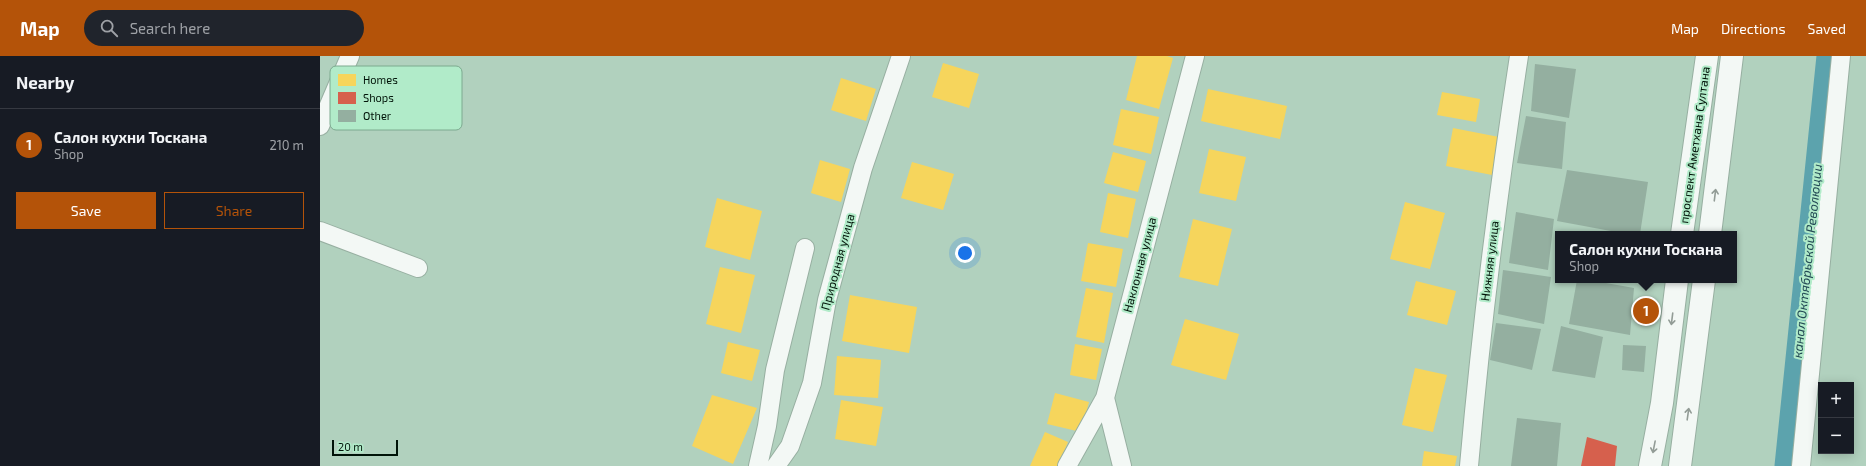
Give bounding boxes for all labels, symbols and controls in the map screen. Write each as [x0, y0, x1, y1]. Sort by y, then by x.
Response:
search box [84, 10, 364, 46]
text: Map [20, 17, 60, 40]
icon: search [98, 17, 120, 39]
text: Search here [130, 19, 210, 37]
text: Map [1671, 20, 1699, 37]
text: Directions [1721, 20, 1786, 37]
text: Saved [1808, 20, 1846, 37]
street label: проспект Аметхана Султана [1676, 65, 1713, 224]
legend [330, 66, 462, 130]
text: Nearby [16, 72, 74, 92]
text: Homes [363, 73, 398, 86]
text: Shops [363, 91, 394, 104]
text: Other [363, 109, 392, 122]
text: Салон кухни Тоскана [54, 128, 207, 146]
text: 1 [26, 137, 32, 153]
text: 210 m [269, 137, 304, 153]
text: Shop [54, 146, 84, 162]
water label: канал Октябрьской Революции [1789, 163, 1825, 359]
one-way arrow [1711, 189, 1718, 202]
button: Save [16, 192, 156, 229]
button: Share [164, 192, 304, 229]
street label: Природная улица [817, 212, 858, 312]
street label: Наклонная улица [1120, 216, 1159, 314]
street label: Нижняя улица [1477, 220, 1502, 302]
popup [1555, 231, 1737, 283]
text: Салон кухни Тоскана [1569, 240, 1723, 258]
your location [955, 243, 975, 263]
text: Shop [1569, 258, 1599, 274]
pin: 1 [1633, 296, 1659, 326]
one-way arrow [1668, 312, 1676, 325]
map controls [1818, 382, 1854, 454]
button: + [1818, 382, 1854, 418]
one-way arrow [1684, 408, 1692, 421]
button: − [1818, 418, 1854, 454]
scale bar [332, 438, 398, 457]
text: 20 m [338, 440, 363, 453]
one-way arrow [1650, 440, 1658, 453]

